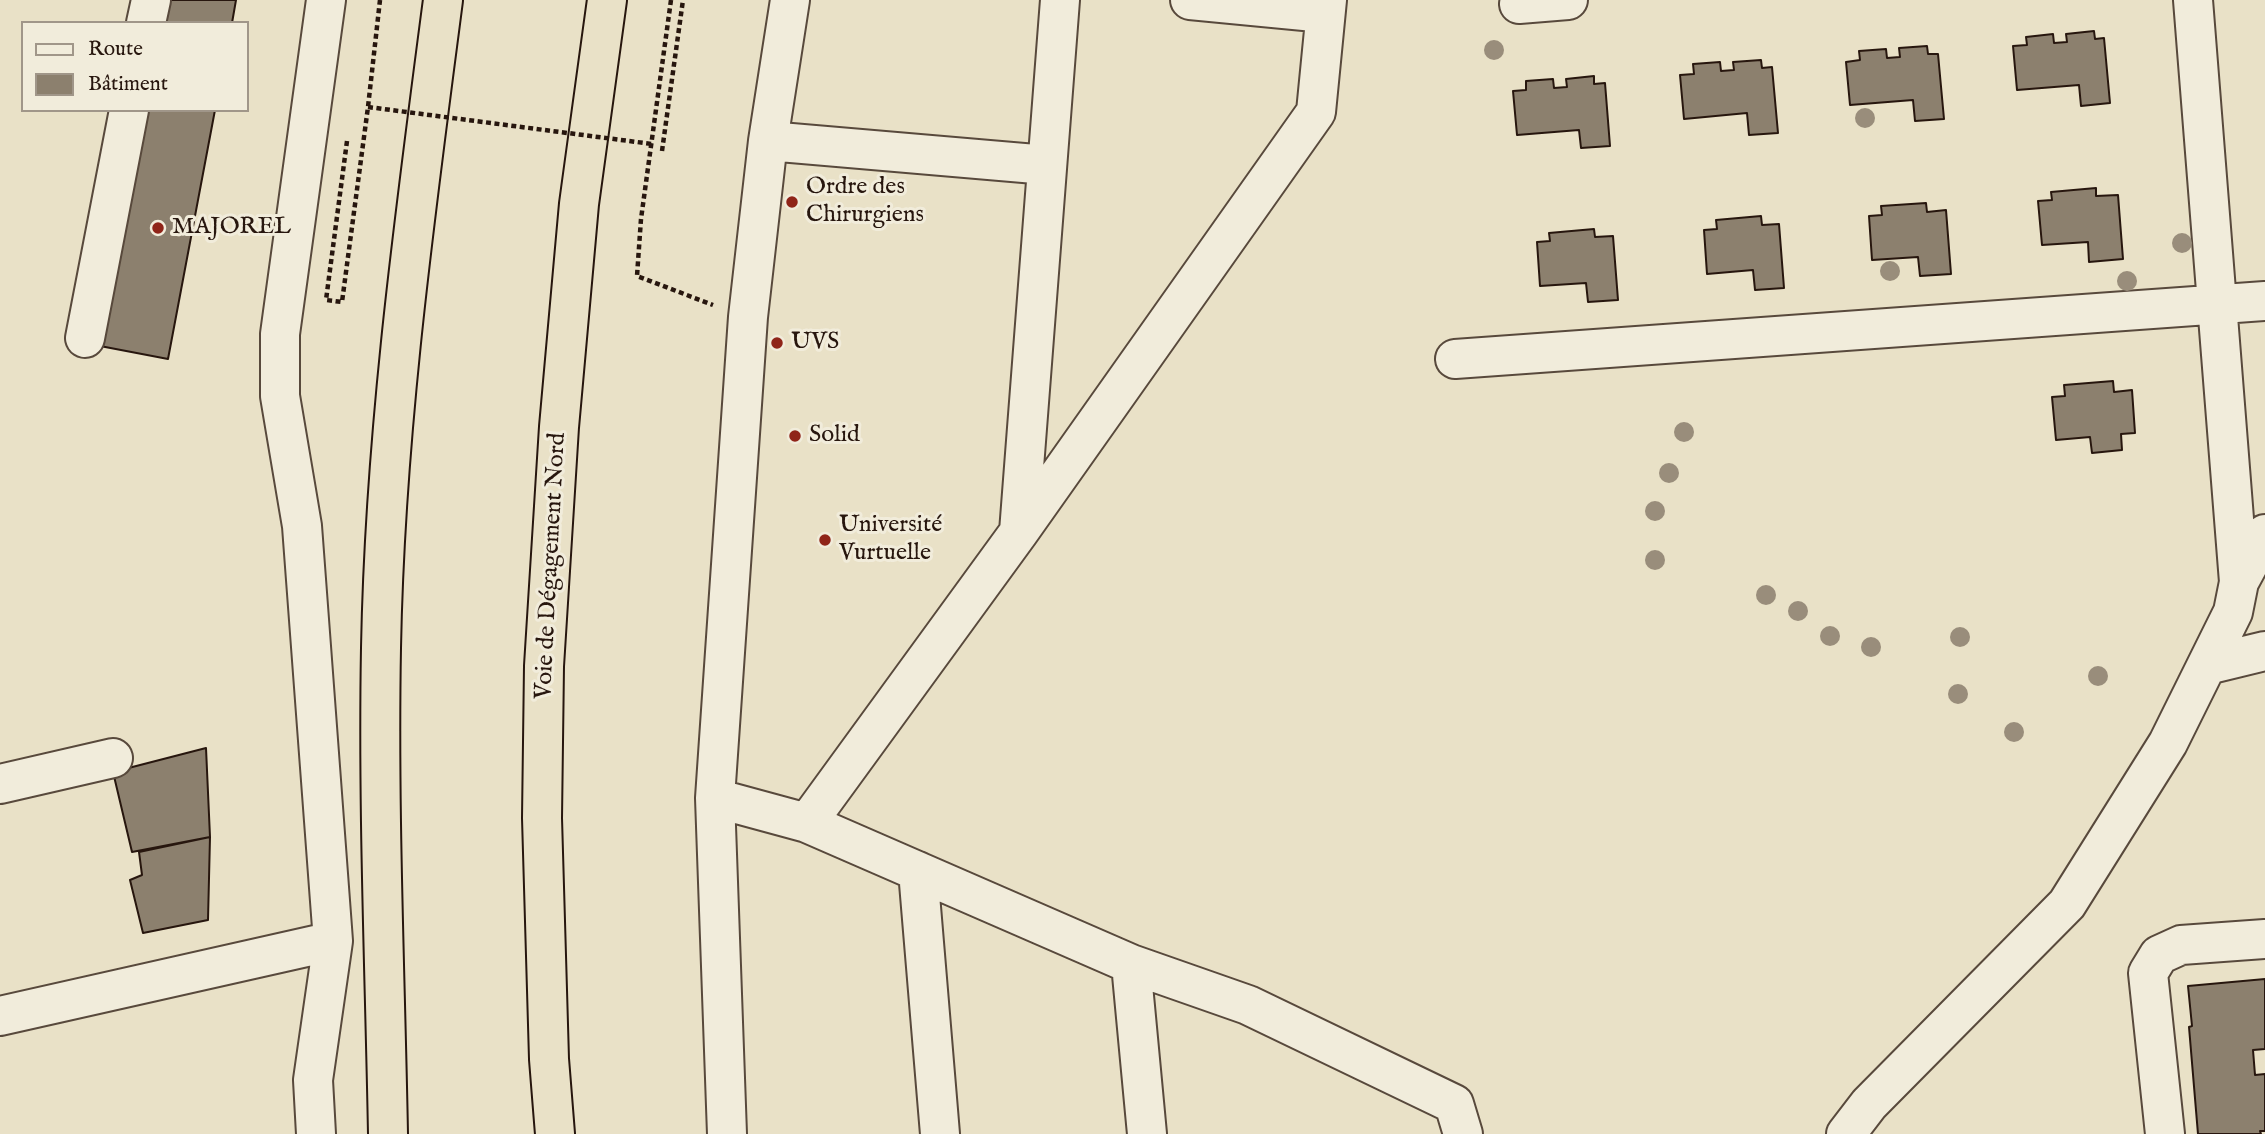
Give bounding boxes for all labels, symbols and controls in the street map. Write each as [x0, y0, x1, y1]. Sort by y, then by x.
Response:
legend [21, 21, 248, 112]
text: Route [88, 36, 143, 63]
text: Bâtiment [88, 71, 168, 98]
place label: Ordre des Chirurgiens [806, 174, 924, 230]
marker: Ordre des Chirurgiens [784, 194, 800, 210]
place label: MAJOREL [172, 214, 291, 242]
marker: MAJOREL [150, 220, 166, 236]
place label: UVS [791, 329, 839, 357]
marker: UVS [769, 335, 785, 351]
place label: Solid [809, 422, 860, 450]
marker: Solid [787, 428, 803, 444]
street label: Voie de Dégagement Nord [531, 432, 573, 700]
place label: Université Vurtuelle [839, 512, 942, 568]
marker: Université Vurtuelle [817, 532, 833, 548]

